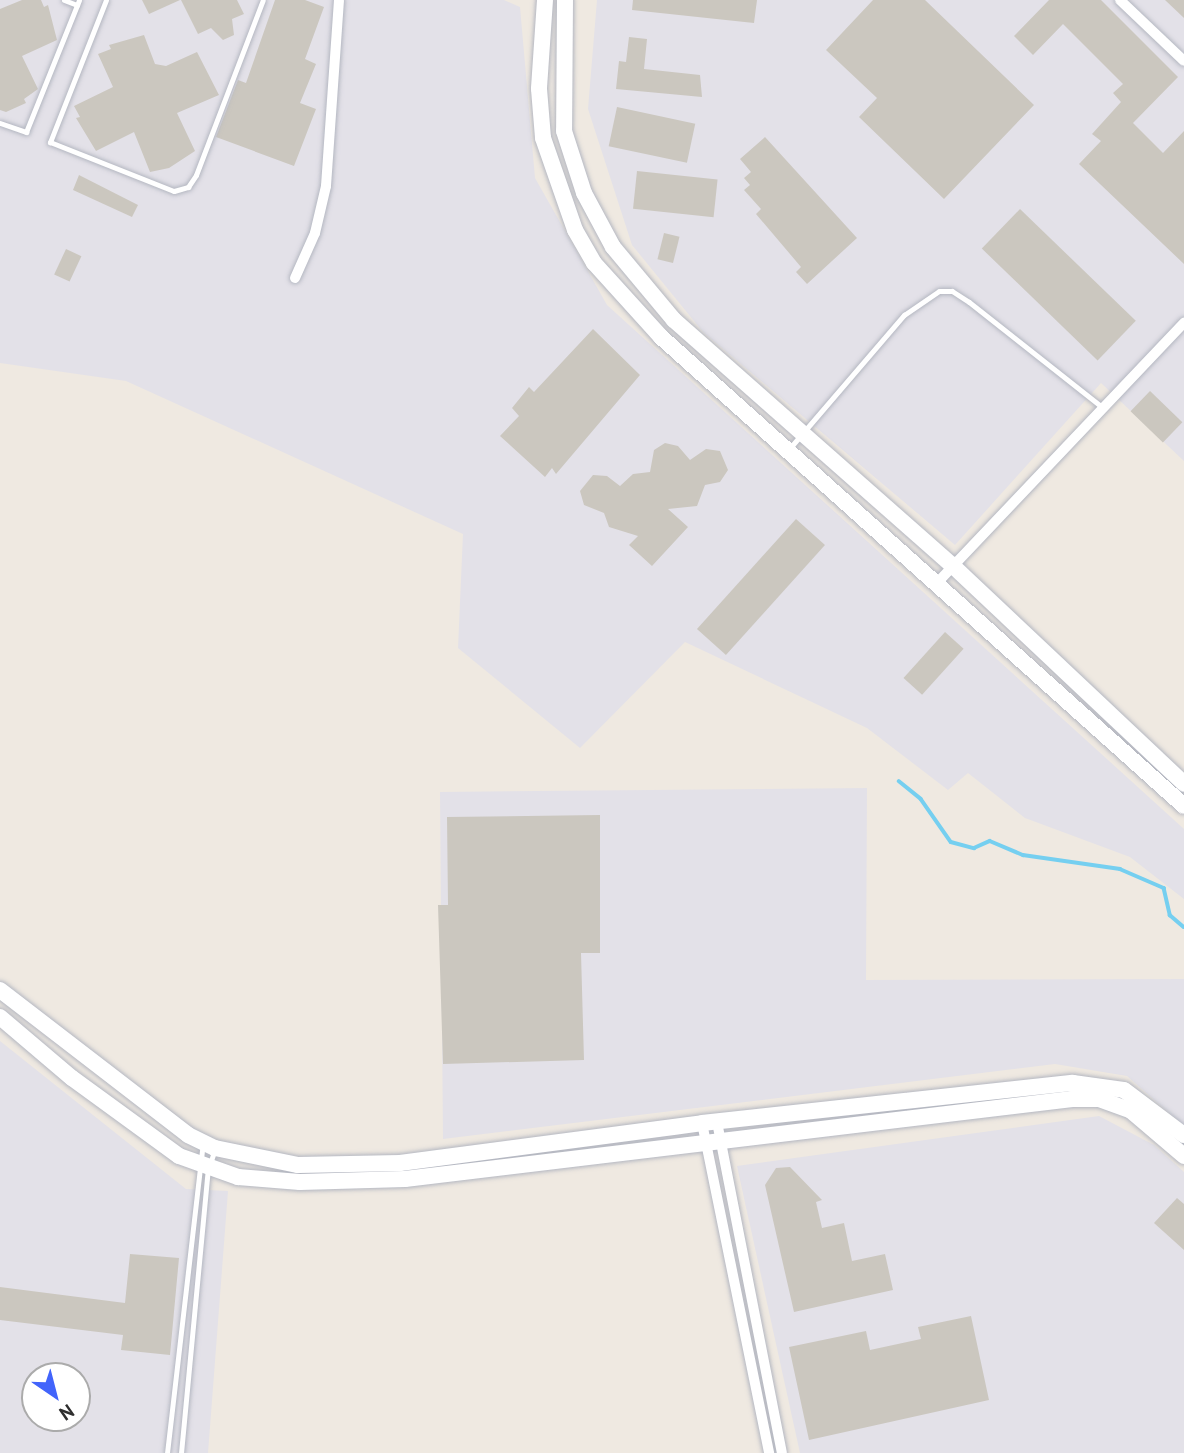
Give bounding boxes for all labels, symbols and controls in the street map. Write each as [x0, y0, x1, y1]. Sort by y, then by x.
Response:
north arrow [21, 1362, 91, 1432]
text: N [55, 1399, 79, 1426]

